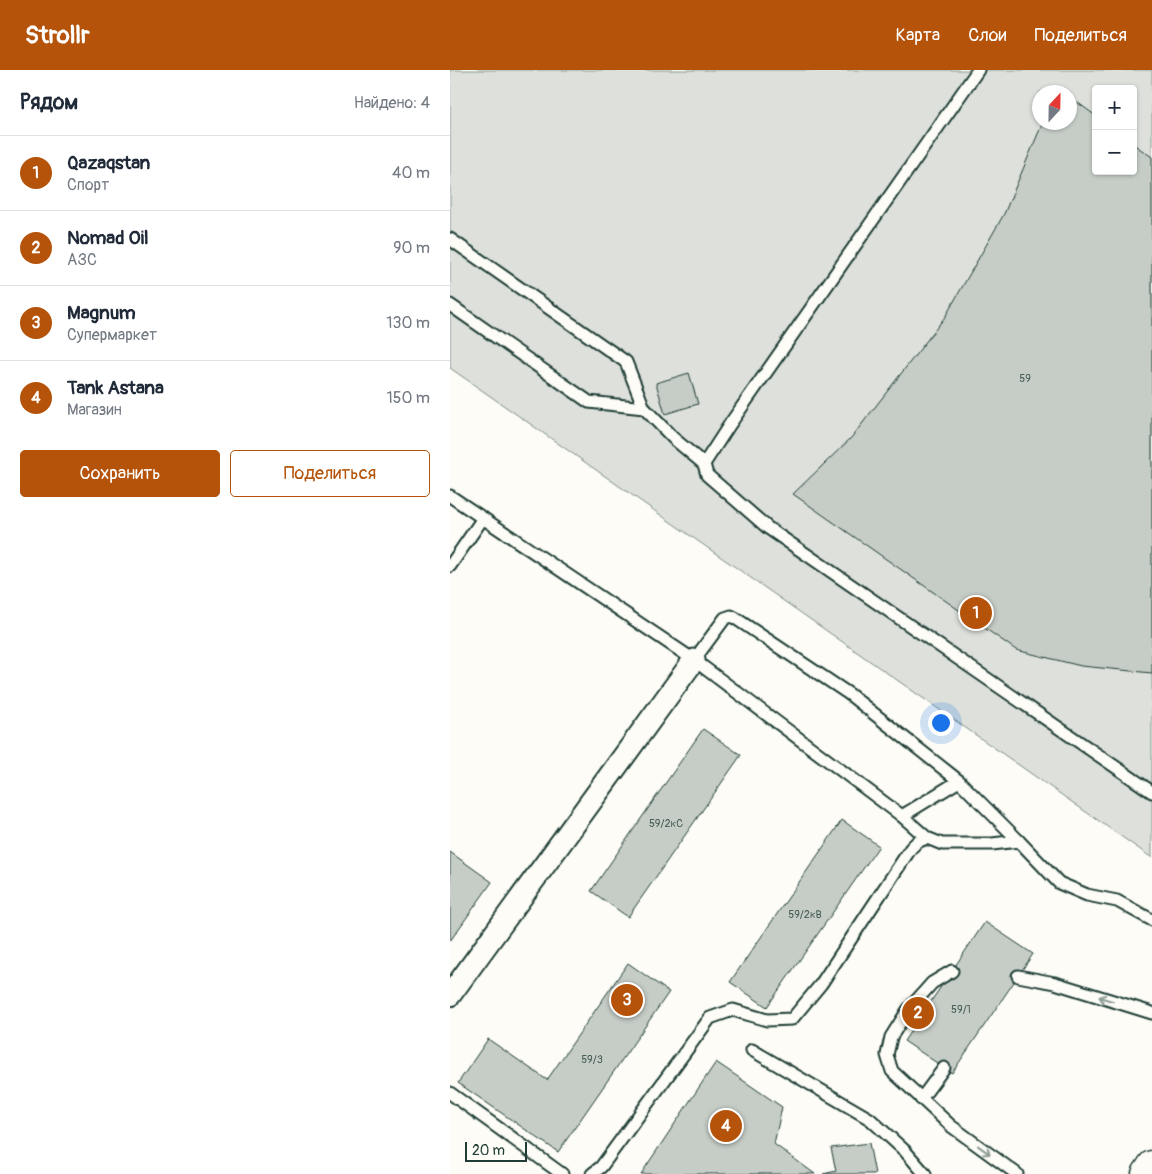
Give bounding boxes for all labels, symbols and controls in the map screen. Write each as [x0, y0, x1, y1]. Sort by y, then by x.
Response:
text: Strollr [25, 21, 90, 50]
text: Карта [896, 24, 940, 47]
text: Слои [968, 24, 1006, 47]
text: Поделиться [1034, 24, 1127, 47]
north arrow [1032, 85, 1077, 130]
map controls [1092, 85, 1137, 175]
button: + [1092, 85, 1137, 130]
text: Рядом [20, 89, 78, 116]
text: Найдено: 4 [354, 93, 430, 113]
button: − [1092, 130, 1137, 175]
text: Qazaqstan [67, 151, 150, 175]
text: 1 [33, 163, 39, 183]
text: 40 m [392, 163, 430, 183]
text: Спорт [67, 175, 109, 195]
text: Nomad Oil [67, 226, 149, 250]
text: 2 [32, 238, 40, 258]
text: 90 m [393, 238, 430, 258]
text: АЗС [67, 250, 97, 270]
text: Magnum [67, 301, 136, 325]
text: 3 [32, 313, 40, 333]
text: 130 m [386, 313, 430, 333]
text: Супермаркет [67, 325, 157, 345]
house number: 59 [1019, 372, 1031, 385]
text: Tank Astana [67, 376, 164, 400]
text: 4 [31, 388, 41, 408]
text: 150 m [386, 388, 430, 408]
text: Магазин [67, 400, 122, 420]
button: Сохранить [20, 450, 220, 497]
button: Поделиться [230, 450, 430, 497]
pin: 1 [960, 594, 992, 632]
your location [928, 710, 954, 736]
house number: 59/2кС [649, 817, 683, 830]
house number: 59/2кВ [788, 908, 822, 921]
pin: 3 [611, 981, 643, 1019]
one-way arrow [1098, 993, 1114, 1003]
pin: 2 [902, 994, 934, 1032]
house number: 59/1 [951, 1003, 971, 1016]
house number: 59/3 [581, 1053, 603, 1066]
pin: 4 [710, 1107, 742, 1145]
scale bar [465, 1139, 528, 1162]
text: 20 m [472, 1142, 505, 1159]
one-way arrow [977, 1145, 991, 1155]

